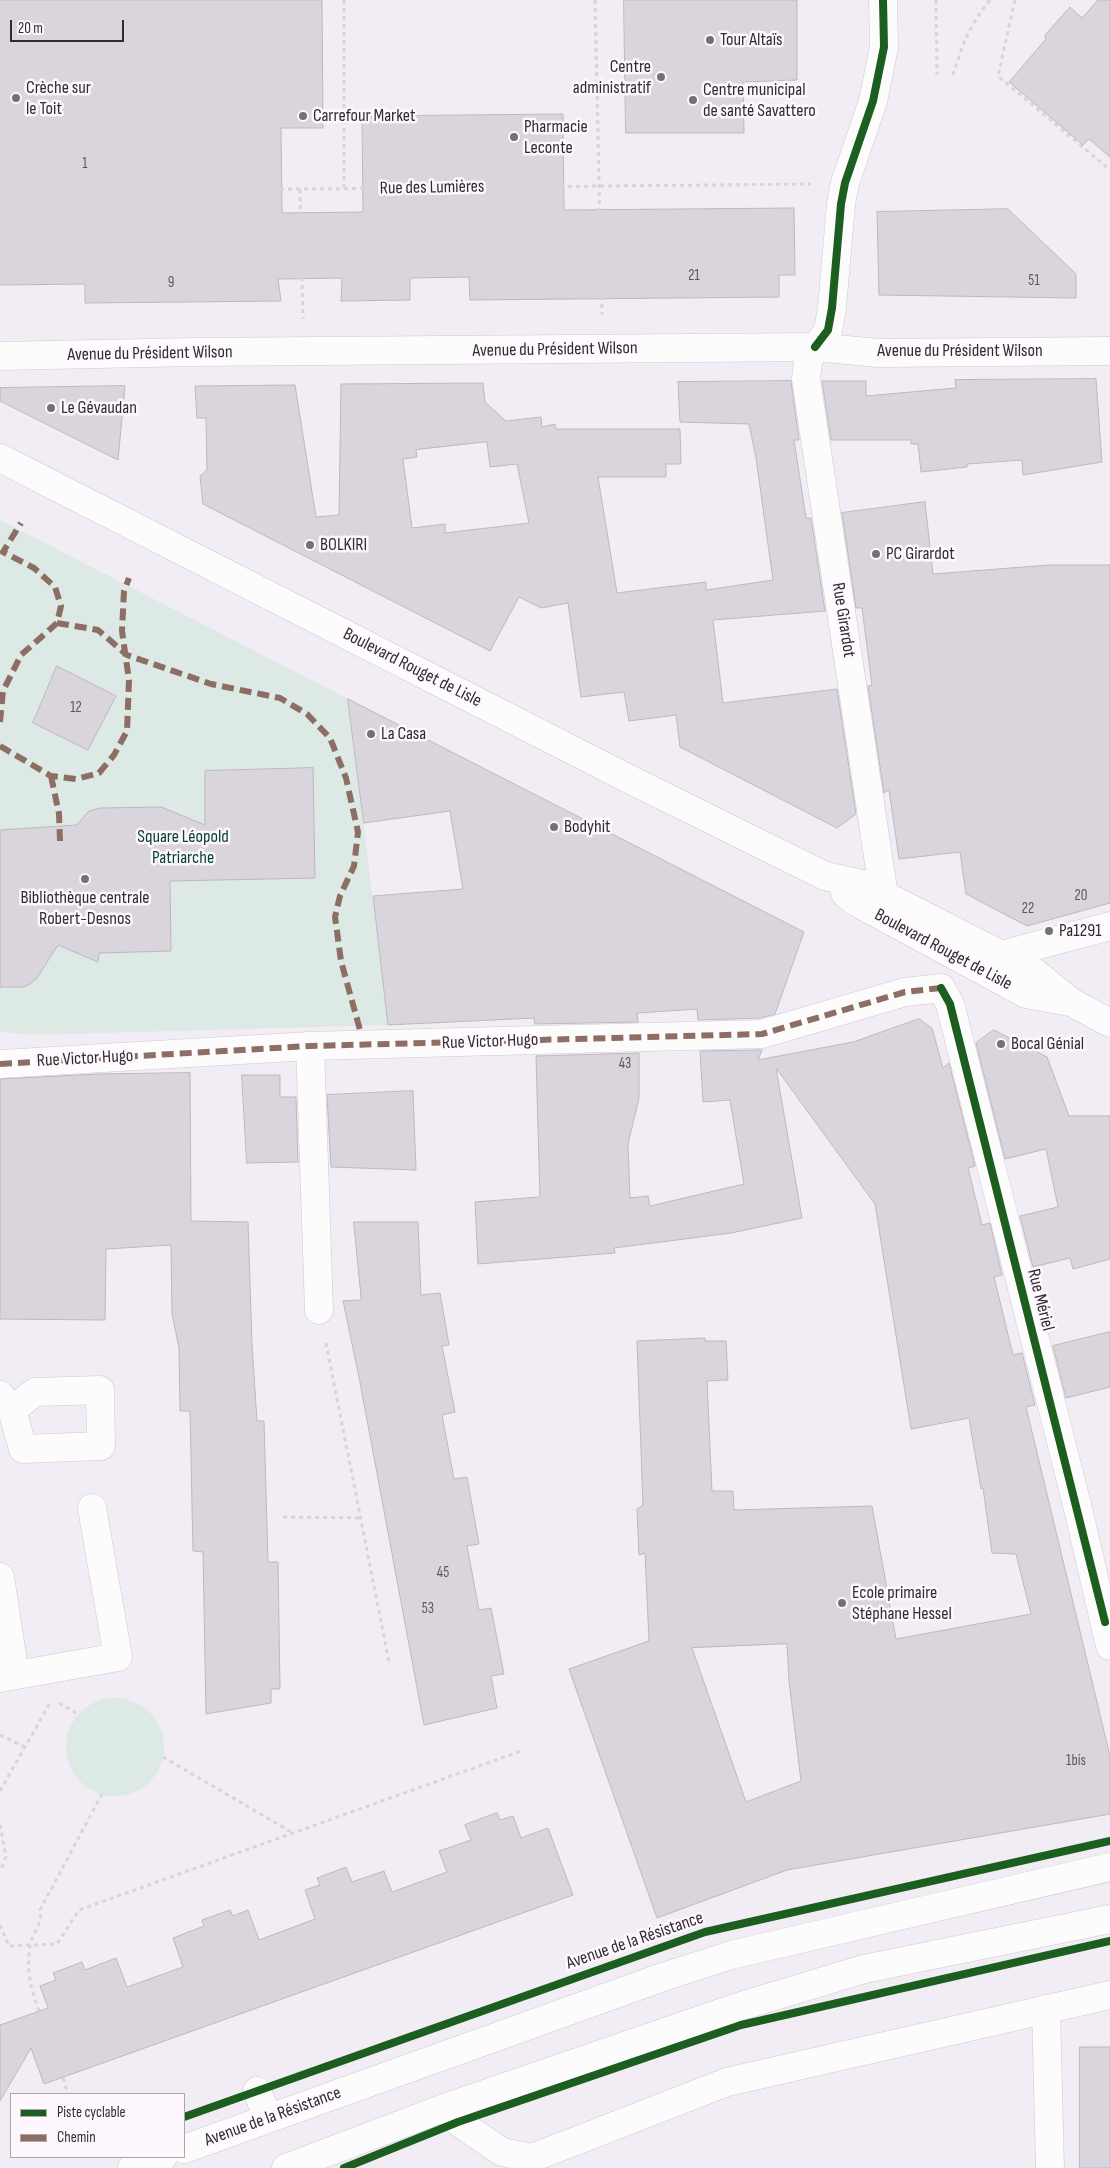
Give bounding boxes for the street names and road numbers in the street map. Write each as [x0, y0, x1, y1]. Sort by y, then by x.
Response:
street label: Rue des Lumières [379, 176, 485, 200]
street label: Avenue du Président Wilson [472, 338, 638, 362]
street label: Avenue du Président Wilson [877, 340, 1043, 362]
street label: Avenue du Président Wilson [67, 342, 233, 366]
street label: Rue Girardot [826, 581, 860, 659]
street label: Boulevard Rouget de Lisle [339, 624, 485, 712]
street label: Boulevard Rouget de Lisle [871, 905, 1015, 995]
street label: Rue Victor Hugo [441, 1030, 539, 1054]
street label: Rue Victor Hugo [36, 1046, 134, 1072]
street label: Rue Mériel [1022, 1267, 1058, 1333]
street label: Avenue de la Résistance [564, 1907, 706, 1975]
street label: Avenue de la Résistance [202, 2082, 344, 2152]

